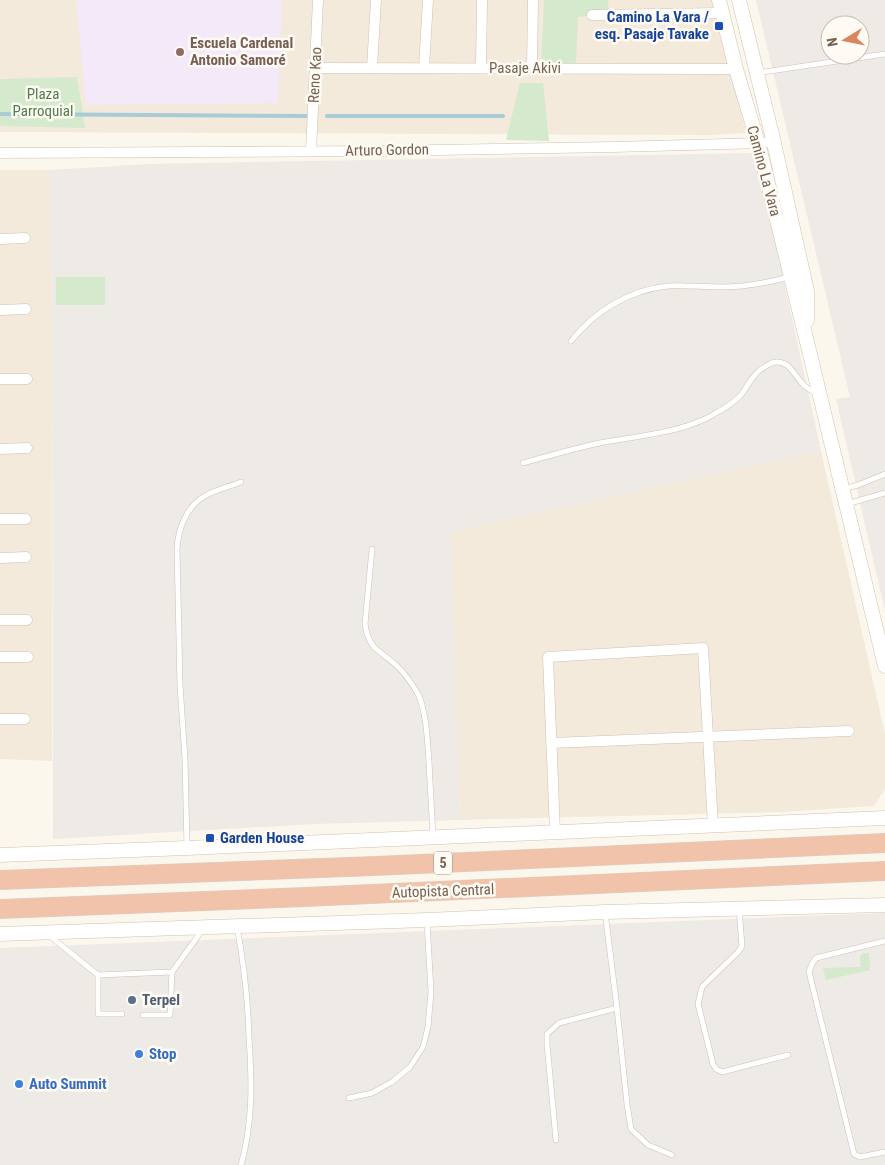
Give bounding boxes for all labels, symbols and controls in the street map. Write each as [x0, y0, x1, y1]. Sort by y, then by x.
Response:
place label: Camino La Vara / esq. Pasaje Tavake [595, 8, 709, 43]
north arrow [820, 15, 870, 65]
marker: Camino La Vara / esq. Pasaje Tavake [713, 20, 725, 32]
place label: Escuela Cardenal Antonio Samoré [190, 34, 293, 69]
text: N [824, 37, 841, 48]
marker: Escuela Cardenal Antonio Samoré [174, 46, 186, 58]
street label: Reno Kao [305, 46, 325, 104]
street label: Pasaje Akivi [489, 59, 561, 77]
park label: Plaza Parroquial [13, 85, 73, 120]
street label: Camino La Vara [743, 124, 785, 218]
street label: Arturo Gordon [345, 140, 429, 160]
place label: Garden House [220, 829, 304, 847]
marker: Garden House [204, 832, 216, 844]
road number: 5 [434, 851, 452, 874]
street label: Autopista Central [391, 880, 495, 902]
place label: Terpel [142, 991, 180, 1009]
marker: Terpel [126, 994, 138, 1006]
place label: Stop [149, 1045, 176, 1063]
marker: Stop [133, 1048, 145, 1060]
place label: Auto Summit [29, 1075, 107, 1093]
marker: Auto Summit [13, 1078, 25, 1090]

